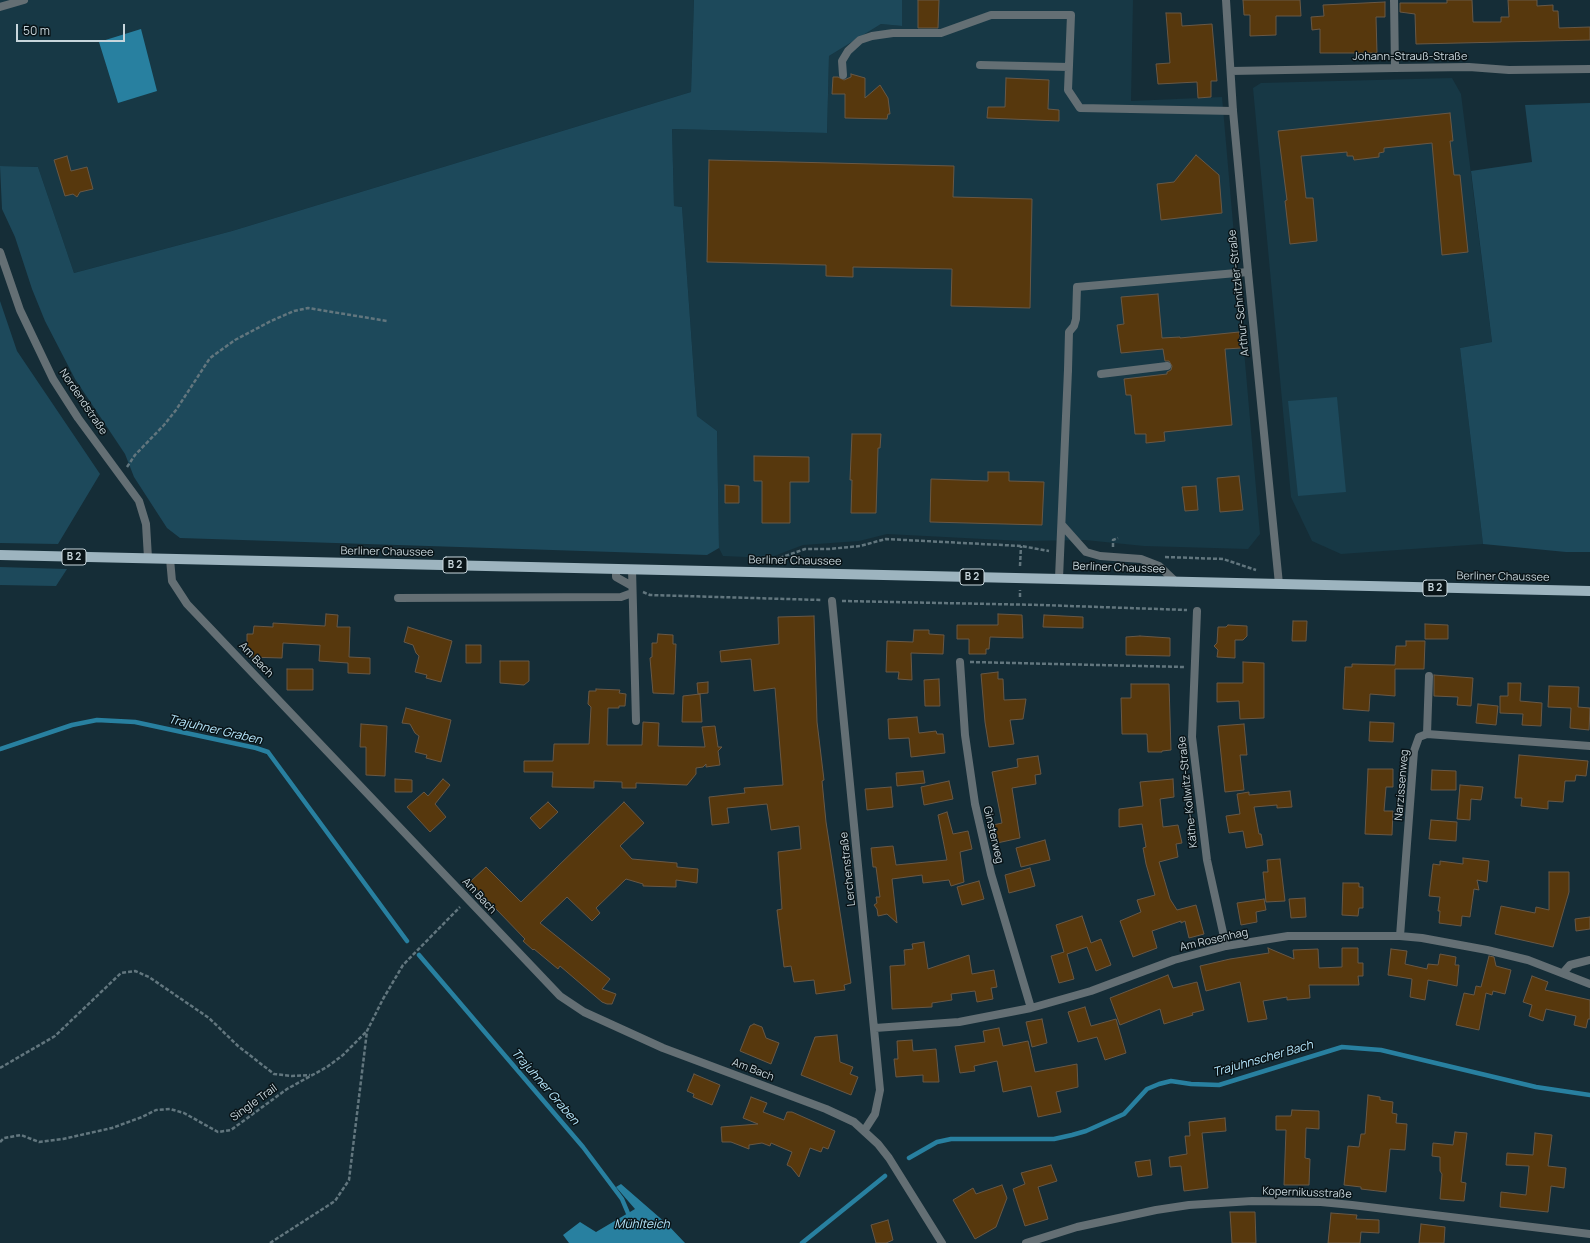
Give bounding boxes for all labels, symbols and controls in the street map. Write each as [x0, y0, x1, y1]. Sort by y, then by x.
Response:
scale bar [18, 16, 127, 42]
text: 50 m [23, 22, 50, 39]
street label: Johann-Strauß-Straße [1353, 50, 1467, 64]
street label: Arthur-Schnitzler-Straße [1226, 229, 1252, 357]
street label: Nordendstraße [56, 367, 110, 437]
street label: Berliner Chaussee [340, 545, 434, 559]
road number: B 2 [62, 549, 86, 565]
street label: Berliner Chaussee [748, 554, 842, 568]
road number: B 2 [443, 557, 467, 573]
street label: Berliner Chaussee [1072, 560, 1166, 576]
road number: B 2 [960, 569, 984, 585]
street label: Berliner Chaussee [1456, 570, 1550, 584]
road number: B 2 [1423, 580, 1447, 596]
street label: Am Bach [236, 640, 276, 680]
water label: Trajuhner Graben [167, 712, 263, 748]
street label: Käthe-Kollwitz-Straße [1176, 735, 1200, 849]
street label: Narzissenweg [1392, 749, 1412, 821]
street label: Ginsterweg [980, 805, 1006, 865]
street label: Lerchenstraße [838, 831, 858, 907]
street label: Am Bach [459, 875, 499, 917]
street label: Am Rosenhag [1179, 926, 1249, 954]
water label: Trajuhnscher Bach [1211, 1038, 1315, 1080]
water label: Trajuhner Graben [508, 1046, 582, 1128]
street label: Am Bach [730, 1056, 776, 1084]
street label: Single Trail [228, 1082, 280, 1124]
street label: Kopernikusstraße [1262, 1185, 1352, 1201]
water label: Mühlteich [614, 1218, 670, 1232]

